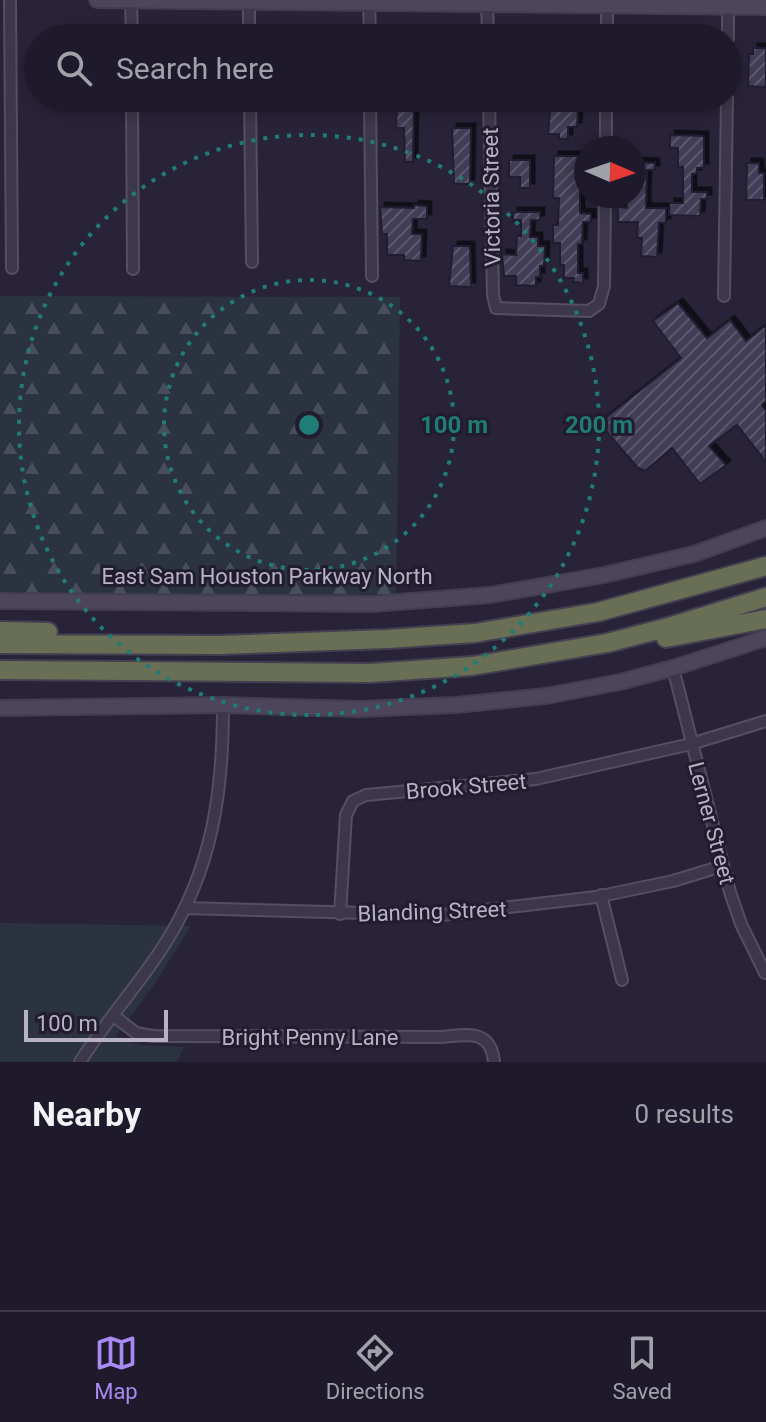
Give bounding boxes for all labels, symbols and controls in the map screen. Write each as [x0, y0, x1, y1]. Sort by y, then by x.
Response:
search box [24, 24, 742, 112]
icon: search [52, 46, 96, 90]
text: Search here [116, 51, 274, 86]
street label: Victoria Street [478, 127, 505, 267]
north arrow [574, 136, 646, 208]
centre of rings [295, 411, 323, 439]
text: 100 m [420, 411, 488, 439]
text: 200 m [565, 411, 633, 439]
street label: East Sam Houston Parkway North [101, 564, 433, 589]
street label: Lerner Street [683, 759, 740, 887]
street label: Brook Street [405, 769, 527, 804]
street label: Blanding Street [357, 896, 507, 927]
scale bar [24, 1006, 168, 1042]
text: 100 m [36, 1011, 98, 1036]
street label: Bright Penny Lane [222, 1025, 398, 1050]
text: Nearby [32, 1094, 141, 1134]
text: 0 results [635, 1099, 734, 1129]
tab: Map [94, 1331, 138, 1404]
tab: Directions [326, 1331, 425, 1404]
tab: Saved [613, 1331, 672, 1404]

